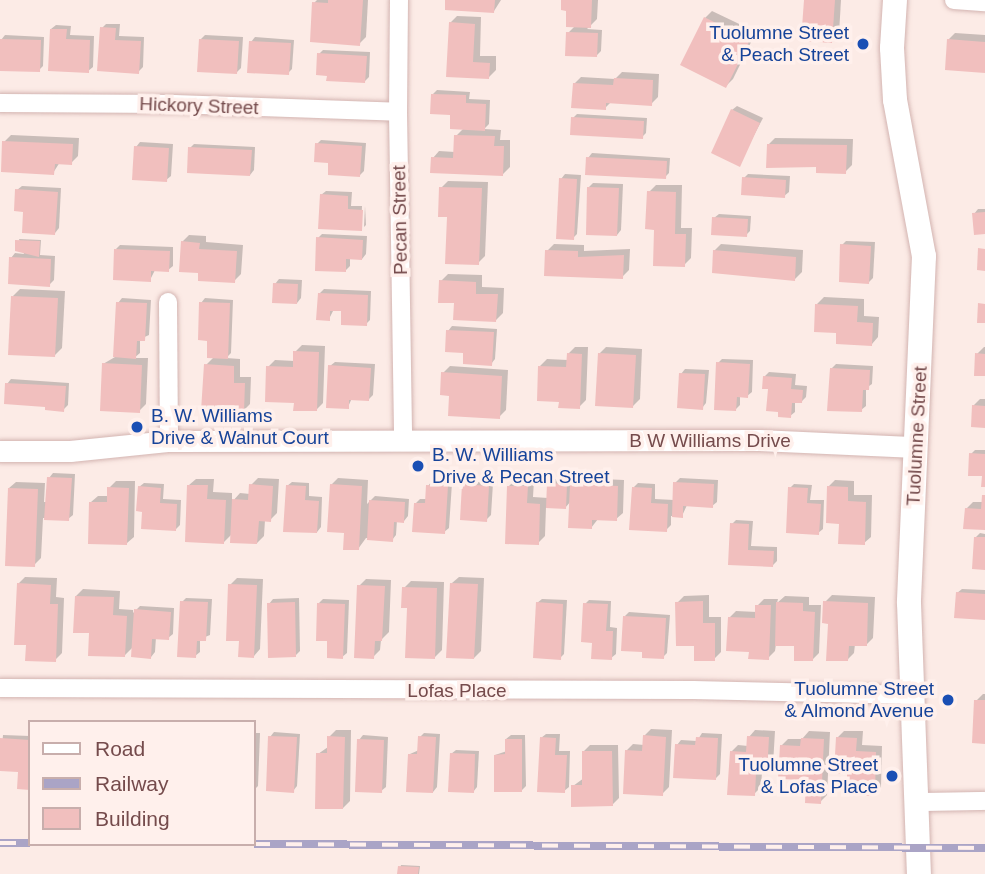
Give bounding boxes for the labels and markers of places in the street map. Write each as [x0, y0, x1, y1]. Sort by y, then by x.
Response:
place label: Tuolumne Street & Peach Street [709, 22, 849, 66]
marker: Tuolumne Street & Peach Street [855, 36, 871, 52]
place label: B. W. Williams Drive & Walnut Court [151, 405, 329, 449]
marker: B. W. Williams Drive & Walnut Court [129, 419, 145, 435]
place label: B. W. Williams Drive & Pecan Street [432, 444, 609, 488]
marker: B. W. Williams Drive & Pecan Street [410, 458, 426, 474]
place label: Tuolumne Street & Almond Avenue [782, 678, 934, 722]
marker: Tuolumne Street & Almond Avenue [940, 692, 956, 708]
place label: Tuolumne Street & Lofas Place [738, 754, 878, 798]
marker: Tuolumne Street & Lofas Place [884, 768, 900, 784]

